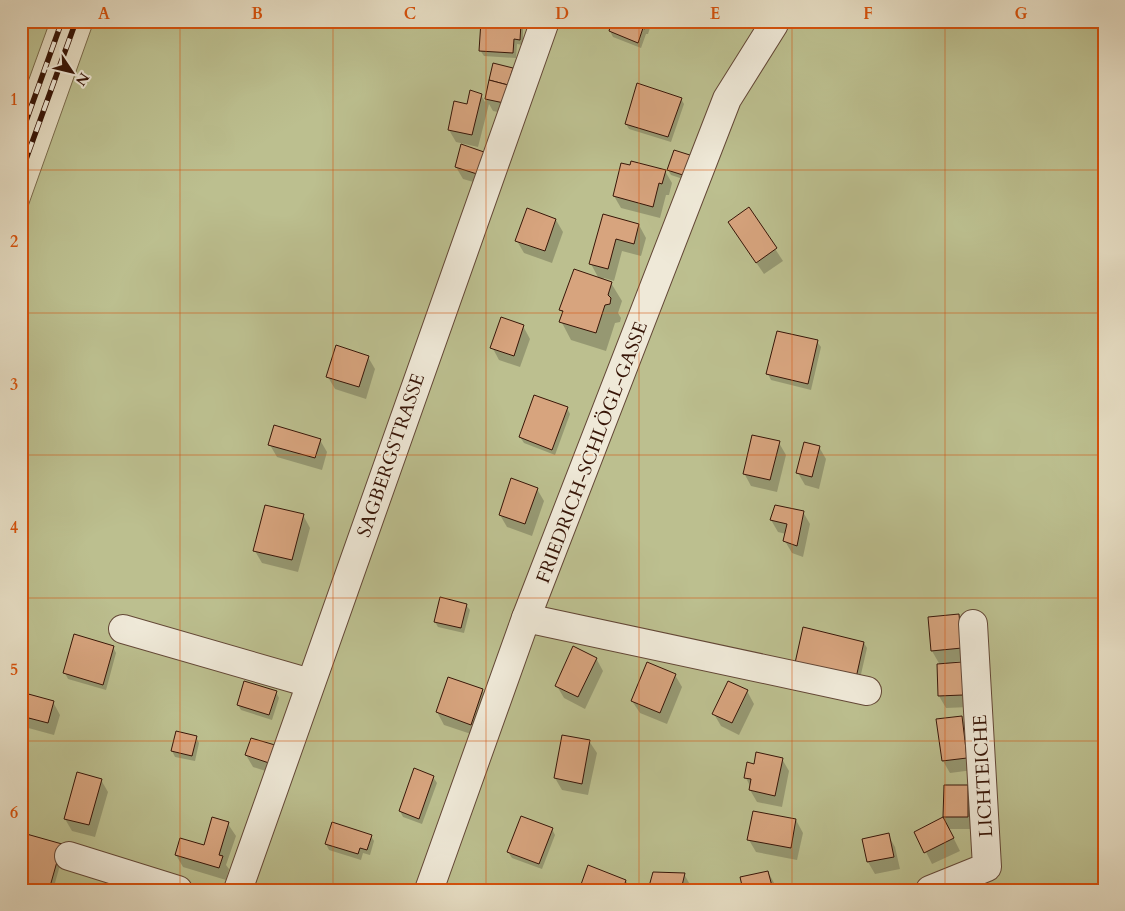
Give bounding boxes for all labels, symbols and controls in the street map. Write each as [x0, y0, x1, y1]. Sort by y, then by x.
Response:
text: A [98, 3, 110, 25]
text: B [251, 3, 263, 25]
text: C [404, 3, 416, 25]
text: D [555, 3, 569, 25]
text: E [710, 3, 720, 25]
text: F [863, 3, 873, 25]
text: G [1014, 3, 1028, 25]
north arrow [48, 48, 98, 98]
text: N [71, 69, 94, 90]
text: 1 [10, 89, 18, 111]
text: 2 [10, 231, 18, 253]
street label: FRIEDRICH-SCHLÖGL-GASSE [530, 318, 654, 587]
street label: SAGBERGSTRASSE [351, 370, 431, 541]
text: 3 [10, 374, 18, 396]
text: 4 [10, 517, 18, 539]
text: 5 [10, 659, 18, 681]
street label: LICHTEICHE [967, 714, 999, 838]
text: 6 [10, 802, 18, 824]

